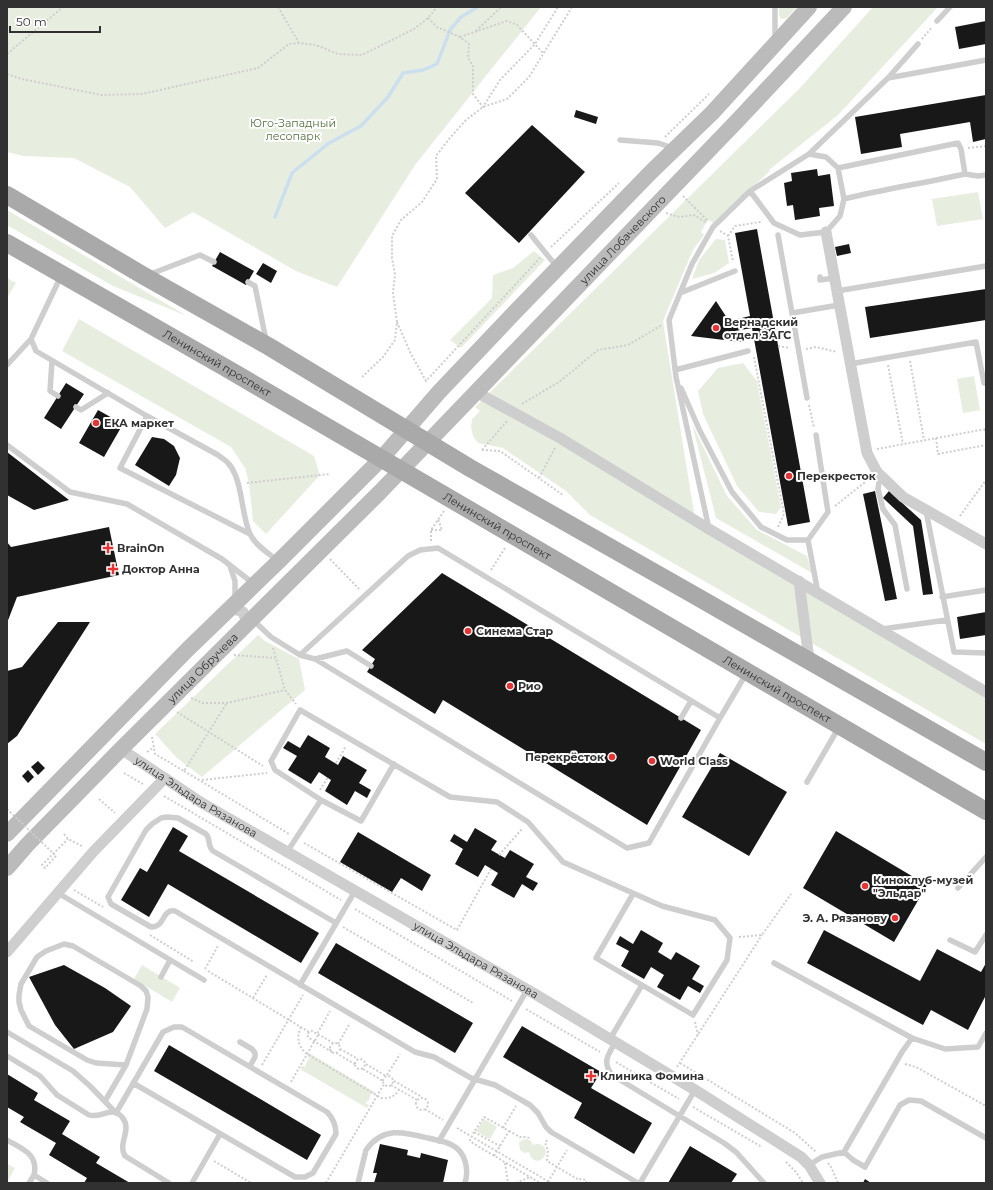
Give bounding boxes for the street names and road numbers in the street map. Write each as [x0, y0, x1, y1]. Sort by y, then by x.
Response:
street label: улица Лобачевского [576, 192, 669, 288]
street label: Ленинский проспект [161, 327, 274, 400]
street label: Ленинский проспект [441, 489, 554, 563]
street label: улица Обручева [164, 630, 241, 707]
street label: Ленинский проспект [721, 652, 834, 726]
street label: улица Эльдара Рязанова [131, 753, 260, 840]
street label: улица Эльдара Рязанова [410, 918, 541, 1001]

